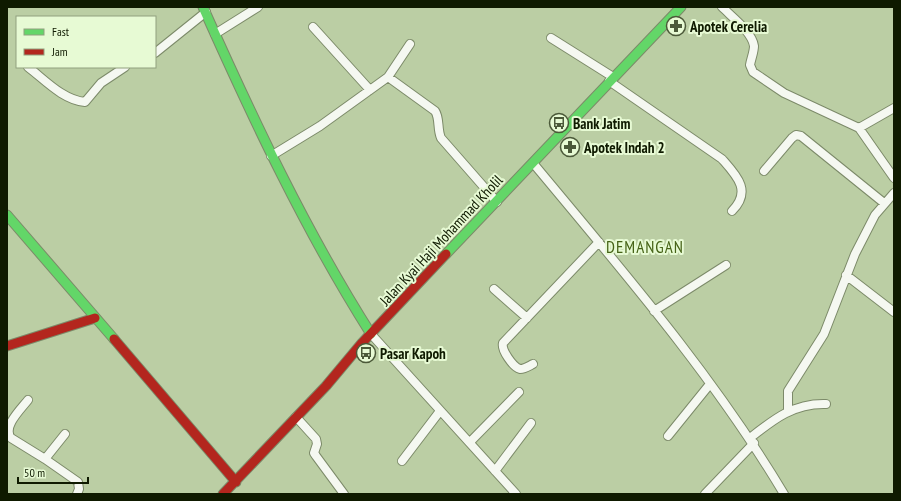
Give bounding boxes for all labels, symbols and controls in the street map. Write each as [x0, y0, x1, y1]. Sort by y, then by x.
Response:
pharmacy icon: Apotek Cerelia [665, 15, 687, 37]
legend [16, 16, 156, 68]
place label: Apotek Cerelia [689, 17, 767, 36]
text: Fast [52, 24, 70, 39]
text: Jam [51, 44, 68, 59]
bus stop icon: Bank Jatim [548, 112, 570, 134]
place label: Bank Jatim [573, 114, 630, 133]
pharmacy icon: Apotek Indah 2 [559, 136, 581, 158]
place label: Apotek Indah 2 [583, 138, 665, 157]
street label: Jalan Kyai Haji Mohammad Kholil [375, 170, 507, 310]
district label: DEMANGAN [606, 236, 684, 258]
bus stop icon: Pasar Kapoh [355, 342, 377, 364]
place label: Pasar Kapoh [380, 344, 446, 363]
scale bar [18, 459, 88, 485]
text: 50 m [24, 465, 45, 480]

